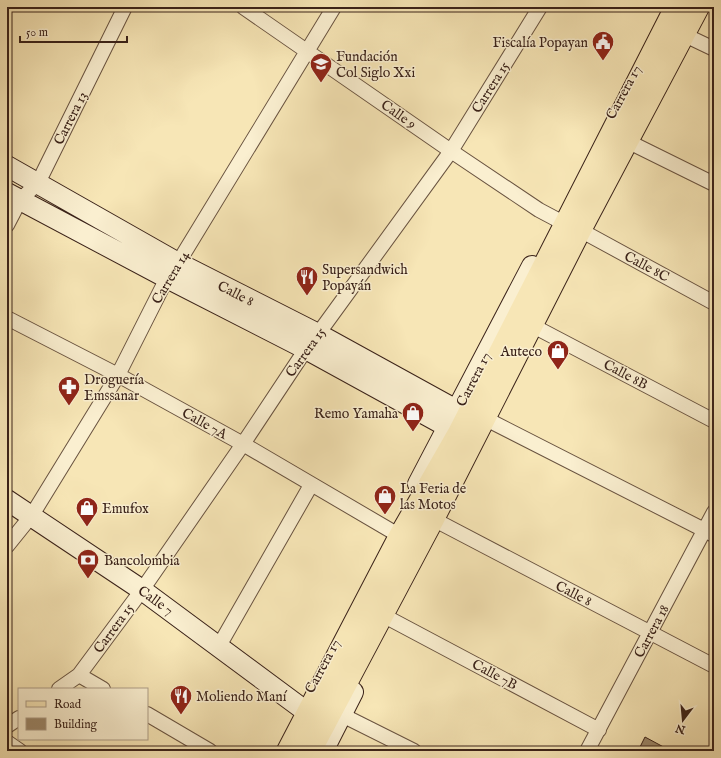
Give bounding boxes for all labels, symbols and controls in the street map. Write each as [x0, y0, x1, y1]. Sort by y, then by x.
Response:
scale bar [20, 18, 127, 44]
text: 50 m [26, 25, 48, 40]
public building icon: Fiscalía Popayan [590, 29, 616, 62]
place label: Fiscalía Popayan [493, 34, 589, 52]
place label: Fundación Col Siglo Xxi [336, 48, 415, 82]
school or university icon: Fundación Col Siglo Xxi [308, 51, 334, 84]
street label: Carrera 15 [468, 58, 514, 117]
street label: Carrera 17 [602, 62, 646, 123]
street label: Carrera 13 [50, 89, 92, 148]
street label: Calle 9 [377, 96, 420, 133]
street label: Carrera 14 [148, 247, 194, 307]
street label: Calle 8C [621, 248, 672, 286]
place label: Supersandwich Popayán [322, 261, 408, 295]
restaurant icon: Supersandwich Popayán [294, 264, 320, 297]
street label: Calle 8 [214, 277, 257, 311]
street label: Carrera 15 [282, 324, 330, 381]
shop icon: Auteco [545, 338, 571, 371]
place label: Auteco [499, 343, 542, 361]
street label: Carrera 17 [453, 349, 495, 410]
street label: Calle 8B [600, 356, 651, 394]
place label: Droguería Emssanar [84, 371, 145, 405]
pharmacy icon: Droguería Emssanar [56, 374, 82, 407]
shop icon: Remo Yamaha [400, 400, 426, 433]
street label: Calle 7A [179, 404, 231, 444]
place label: Remo Yamaha [314, 405, 399, 423]
place label: La Feria de las Motos [400, 480, 467, 514]
shop icon: La Feria de las Motos [372, 483, 398, 516]
shop icon: Emufox [74, 495, 100, 528]
place label: Emufox [102, 500, 149, 518]
bank icon: Bancolombia [75, 547, 101, 580]
place label: Bancolombia [104, 552, 181, 570]
street label: Calle 8 [552, 577, 595, 611]
street label: Calle 7 [134, 582, 177, 620]
street label: Carrera 15 [90, 600, 138, 657]
street label: Carrera 18 [630, 602, 673, 661]
street label: Carrera 17 [301, 636, 345, 697]
street label: Calle 7B [469, 655, 520, 694]
restaurant icon: Moliendo Maní [168, 683, 194, 716]
legend [18, 688, 148, 740]
place label: Moliendo Maní [196, 688, 288, 706]
text: Road [54, 697, 82, 712]
north arrow [663, 700, 703, 740]
text: Building [54, 717, 98, 732]
text: N [674, 720, 688, 737]

